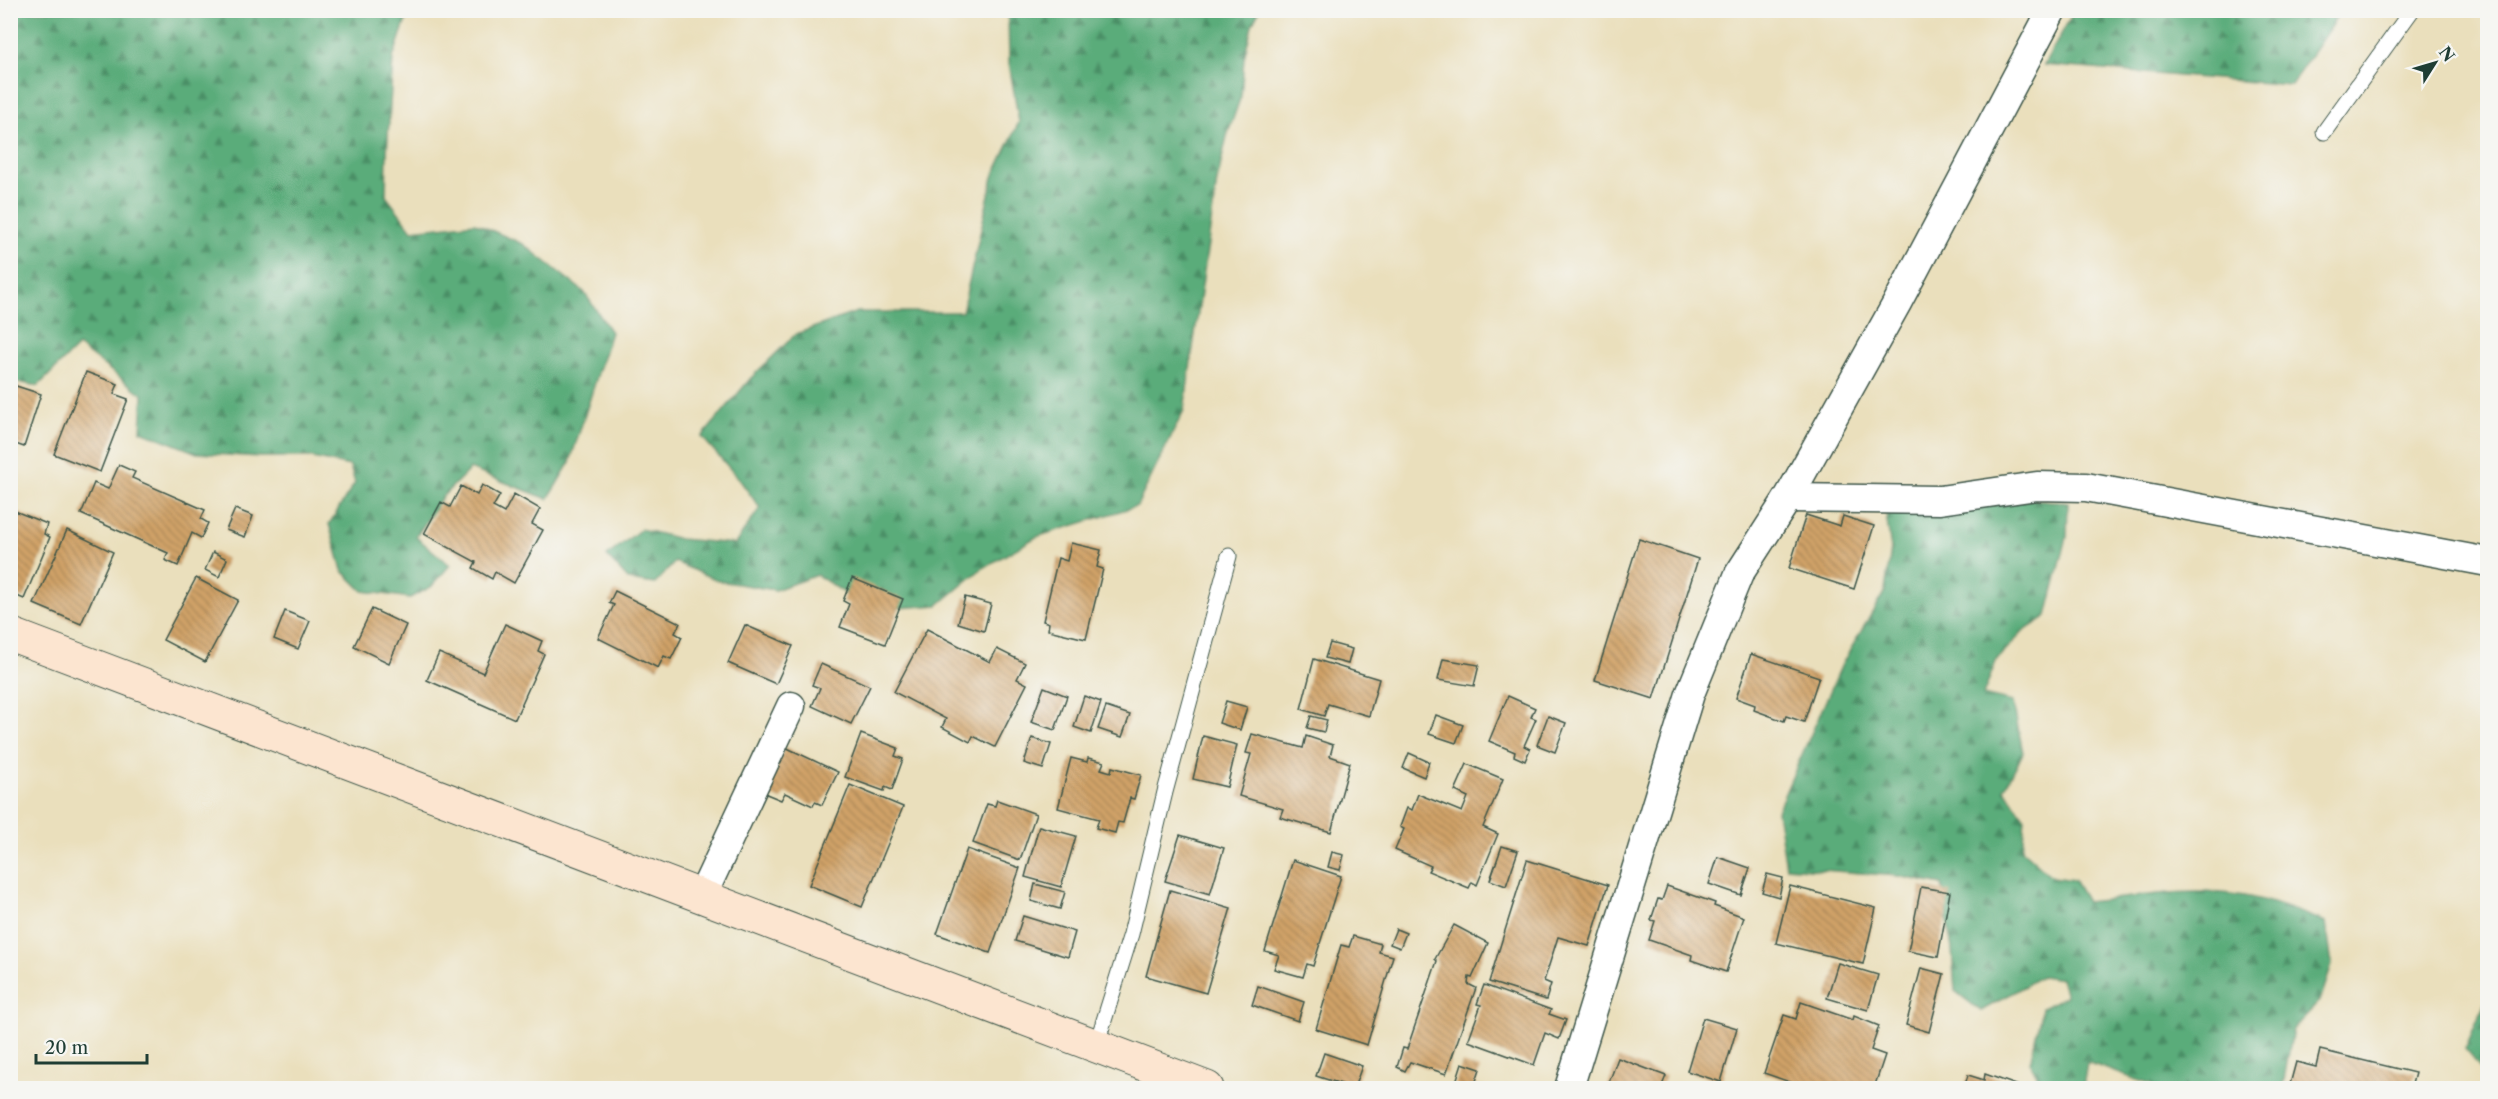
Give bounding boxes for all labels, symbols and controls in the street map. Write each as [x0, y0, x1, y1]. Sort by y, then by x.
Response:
north arrow [2405, 33, 2465, 93]
text: N [2435, 42, 2459, 66]
scale bar [36, 1027, 147, 1065]
text: 20 m [45, 1037, 89, 1059]

